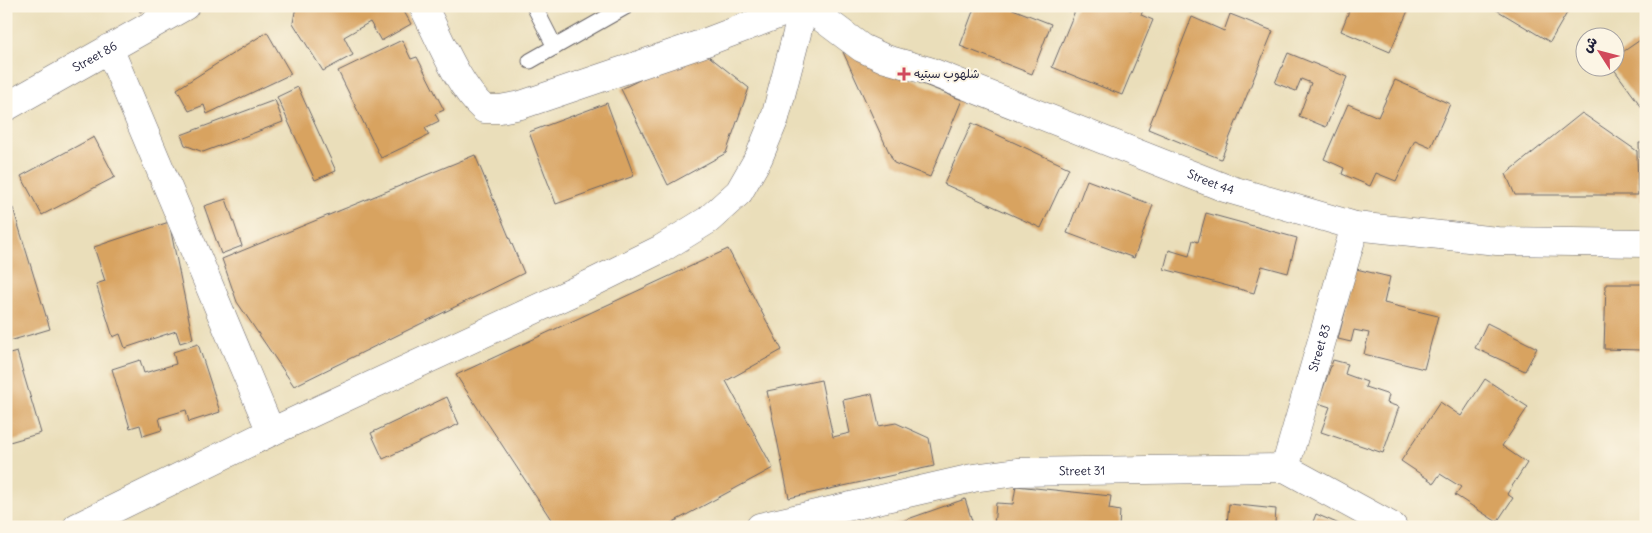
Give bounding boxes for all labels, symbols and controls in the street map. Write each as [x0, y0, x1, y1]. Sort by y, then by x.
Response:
north arrow [1574, 28, 1624, 78]
text: ش [1578, 33, 1601, 56]
street label: Street 86 [70, 38, 120, 75]
place label: شلهوب سبتيه [914, 66, 980, 82]
marker: شلهوب سبتيه [898, 68, 910, 80]
street label: Street 44 [1185, 166, 1236, 197]
street label: Street 83 [1305, 322, 1333, 373]
street label: Street 31 [1059, 463, 1105, 478]

